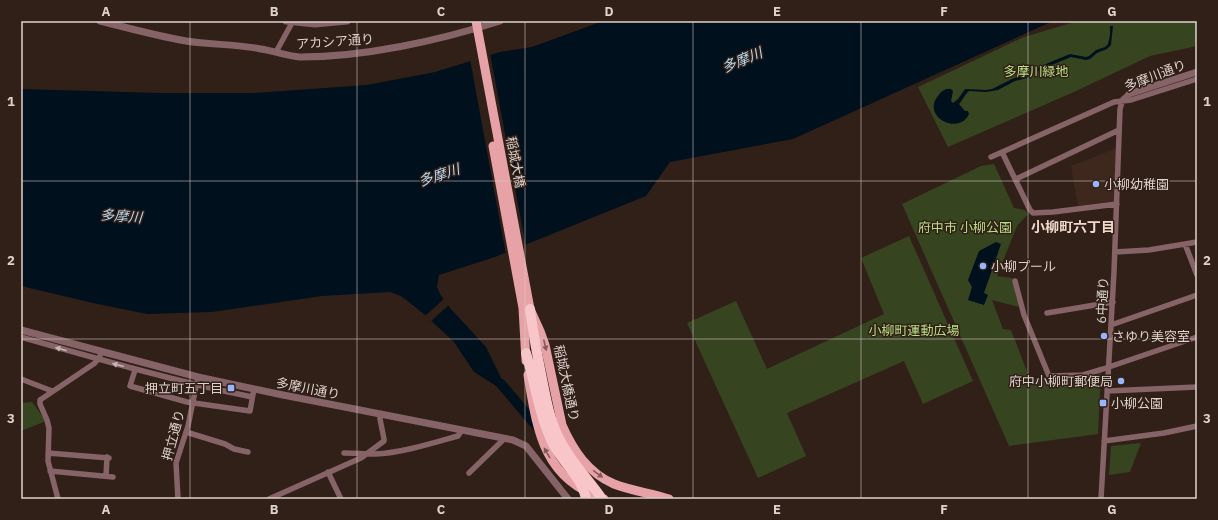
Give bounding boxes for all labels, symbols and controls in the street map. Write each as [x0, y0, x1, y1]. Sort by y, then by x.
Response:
text: A [102, 3, 111, 20]
text: B [270, 3, 279, 20]
text: C [437, 3, 446, 20]
text: D [604, 3, 614, 20]
text: E [773, 3, 781, 20]
text: F [940, 3, 948, 20]
text: G [1107, 3, 1117, 20]
street label: アカシア通り [296, 30, 375, 53]
water label: 多摩川 [719, 43, 767, 76]
street label: 多摩川通り [1122, 56, 1189, 95]
park label: 多摩川緑地 [1003, 63, 1069, 80]
text: 1 [7, 93, 15, 110]
text: 1 [1203, 93, 1211, 110]
street label: 稲城大橋 [502, 135, 529, 189]
water label: 多摩川 [416, 159, 464, 190]
place label: 小柳幼稚園 [1104, 176, 1169, 193]
marker: 小柳幼稚園 [1091, 179, 1101, 189]
water label: 多摩川 [99, 206, 145, 227]
district label: 小柳町六丁目 [1031, 218, 1115, 236]
park label: 府中市 小柳公園 [918, 219, 1012, 236]
text: 2 [7, 252, 15, 269]
text: 2 [1203, 252, 1211, 269]
place label: 小柳プール [991, 258, 1056, 275]
marker: 小柳プール [978, 261, 988, 271]
street label: 6中通り [1093, 276, 1112, 324]
park label: 小柳町運動広場 [868, 322, 960, 339]
place label: さゆり美容室 [1112, 328, 1190, 345]
marker: さゆり美容室 [1099, 331, 1109, 341]
one-way arrow [542, 338, 548, 351]
street label: 稲城大橋通り [550, 343, 583, 423]
one-way arrow [55, 346, 67, 352]
one-way arrow [112, 362, 124, 368]
place label: 府中小柳町郵便局 [1009, 373, 1113, 390]
street label: 多摩川通り [274, 374, 341, 403]
marker: 府中小柳町郵便局 [1116, 376, 1126, 386]
place label: 押立町五丁目 [145, 380, 223, 397]
marker: 押立町五丁目 [226, 383, 236, 393]
place label: 小柳公園 [1111, 395, 1163, 412]
marker: 小柳公園 [1098, 398, 1108, 408]
street label: 押立通り [159, 408, 188, 462]
text: 3 [7, 410, 15, 427]
text: 3 [1203, 410, 1211, 427]
one-way arrow [544, 447, 551, 459]
one-way arrow [592, 470, 603, 478]
text: A [102, 501, 111, 518]
text: B [270, 501, 279, 518]
text: C [437, 501, 446, 518]
text: D [604, 501, 614, 518]
text: E [773, 501, 781, 518]
text: F [940, 501, 948, 518]
text: G [1107, 501, 1117, 518]

